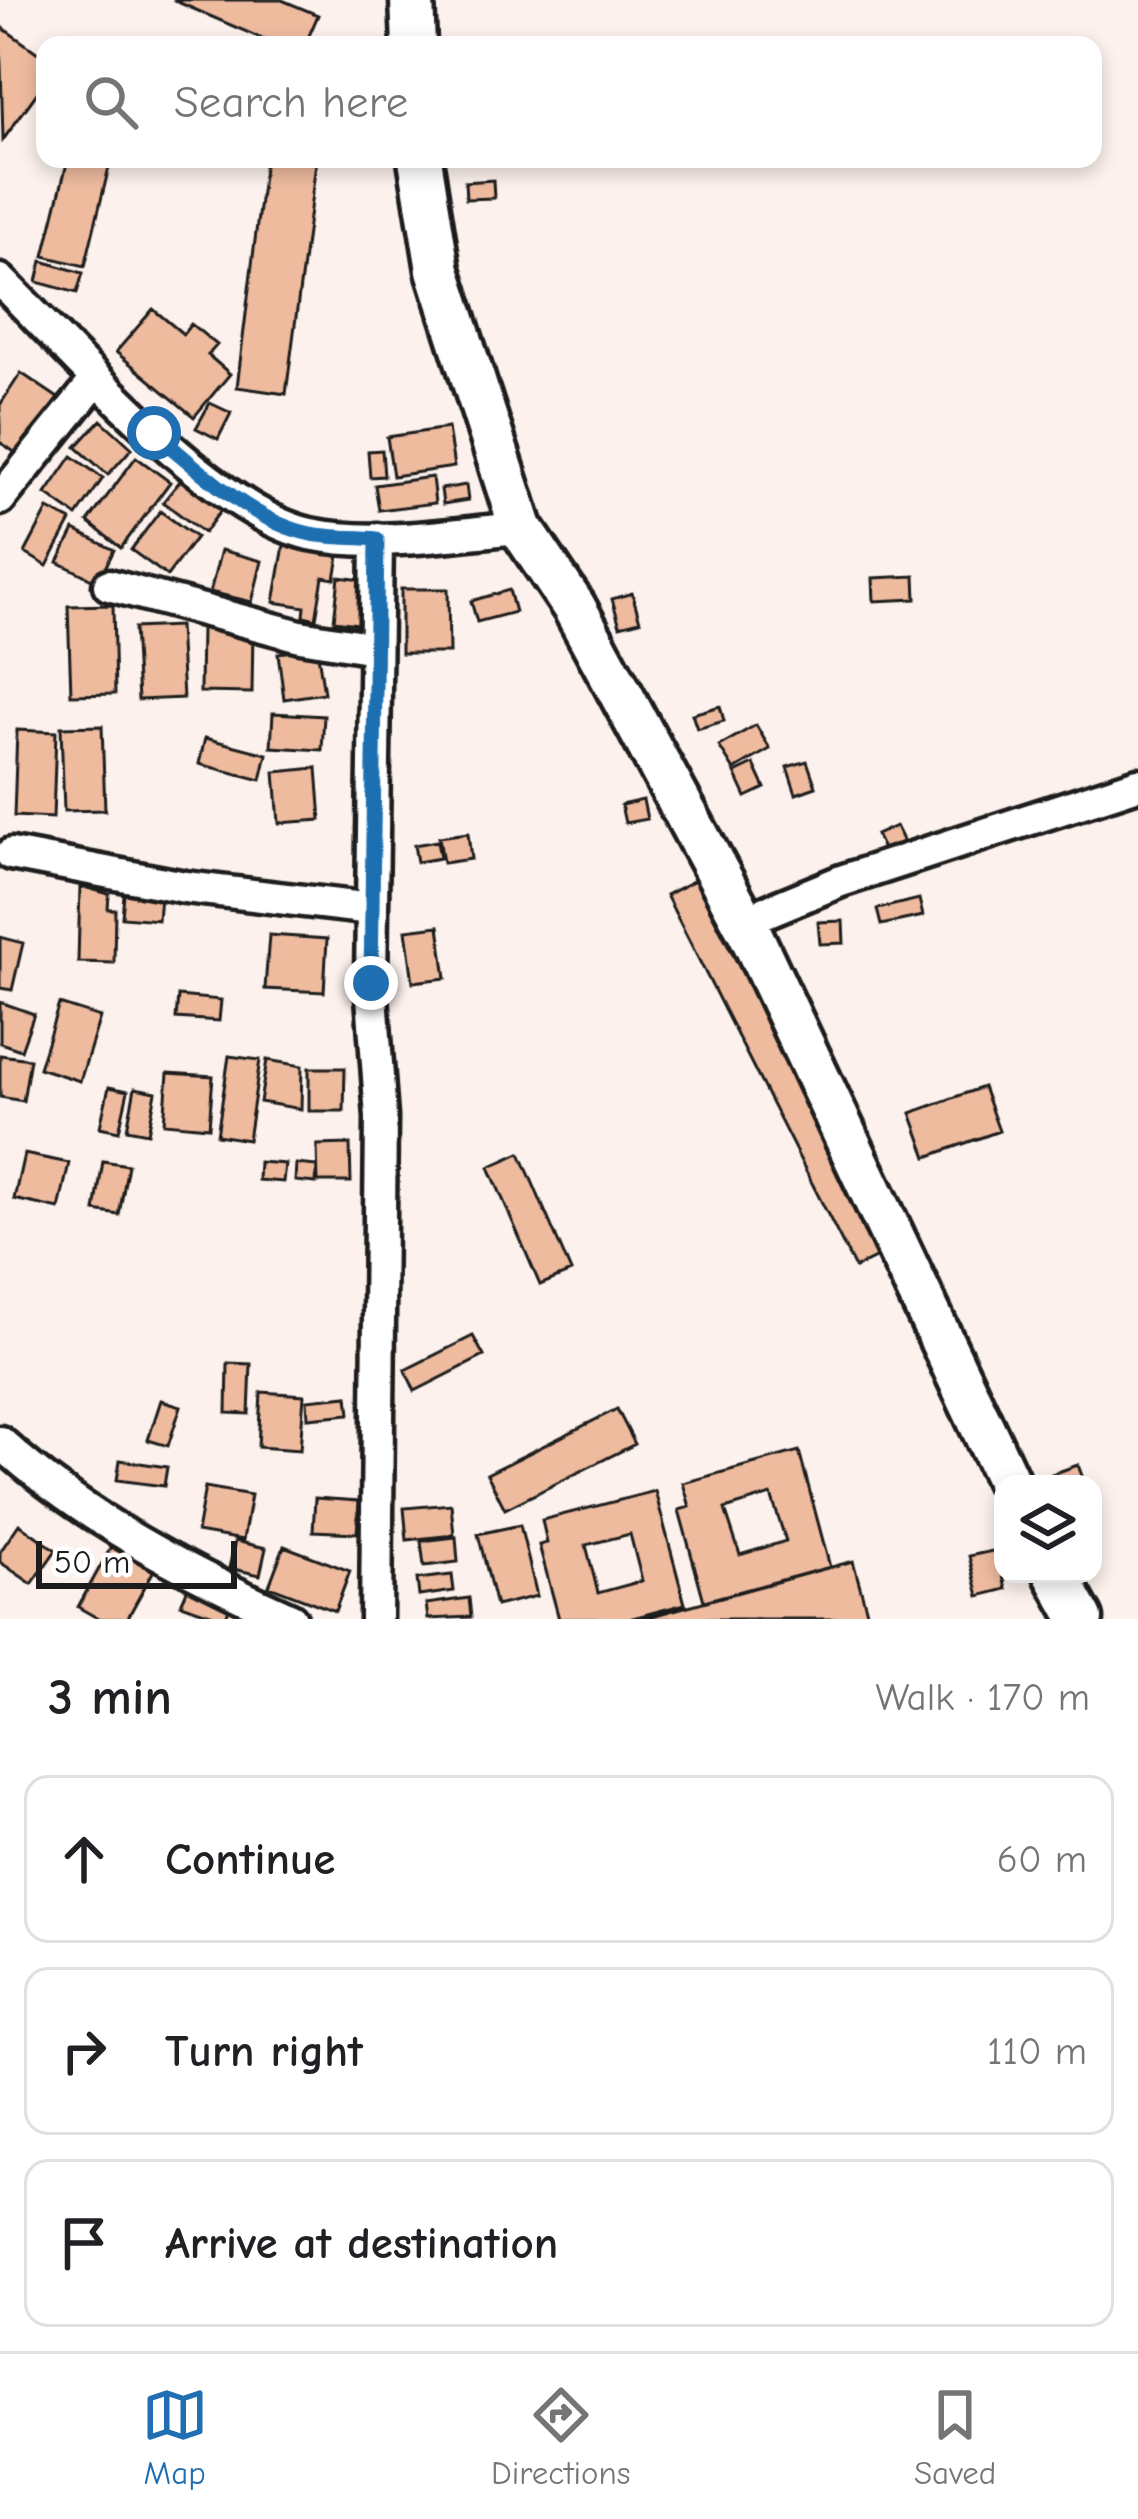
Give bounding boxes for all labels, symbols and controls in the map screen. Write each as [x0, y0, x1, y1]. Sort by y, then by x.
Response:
search box [36, 36, 1102, 168]
icon: search [78, 69, 144, 135]
text: Search here [174, 76, 408, 128]
route start [127, 406, 181, 460]
route end [344, 956, 398, 1010]
map controls [994, 1475, 1102, 1583]
button: layers [994, 1475, 1102, 1583]
scale bar [36, 1535, 237, 1588]
text: 50 m [54, 1543, 130, 1581]
text: 3 min [48, 1668, 172, 1727]
text: Walk · 170 m [875, 1675, 1090, 1720]
icon: ahead [51, 1826, 117, 1892]
text: Continue [165, 1833, 335, 1885]
text: 60 m [997, 1837, 1087, 1882]
icon: right [51, 2018, 117, 2084]
text: Turn right [165, 2025, 363, 2077]
text: 110 m [987, 2029, 1087, 2074]
icon: arrive [51, 2210, 117, 2276]
text: Arrive at destination [165, 2217, 558, 2269]
tab: Map [142, 2382, 208, 2492]
tab: Directions [491, 2382, 631, 2492]
tab: Saved [914, 2382, 996, 2492]

